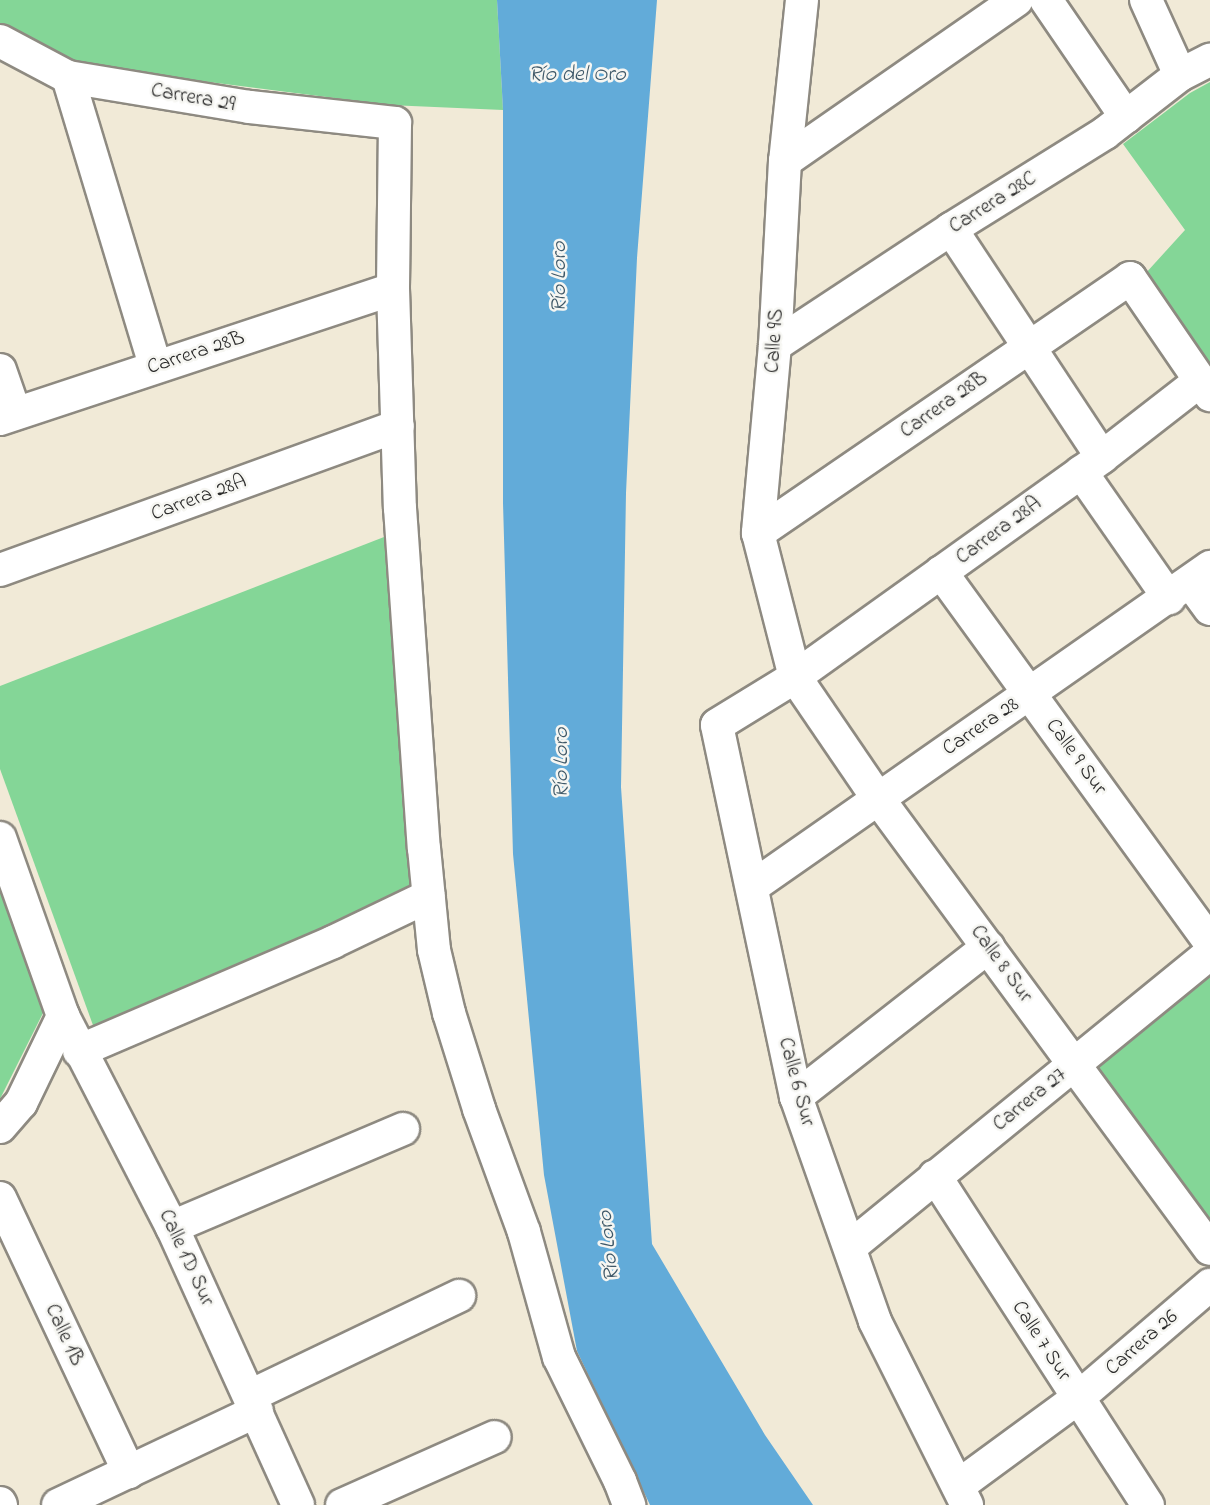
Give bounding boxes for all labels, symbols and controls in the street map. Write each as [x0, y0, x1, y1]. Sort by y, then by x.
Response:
water label: Río del Oro [528, 63, 626, 89]
street label: Carrera 29 [149, 78, 237, 118]
street label: Carrera 28C [945, 166, 1041, 240]
water label: Río Loro [548, 242, 574, 312]
street label: Calle 9S [760, 308, 790, 374]
street label: Carrera 28B [144, 325, 248, 381]
street label: Carrera 28B [895, 366, 993, 444]
street label: Carrera 28A [148, 469, 250, 527]
street label: Carrera 28A [951, 492, 1047, 570]
street label: Carrera 28 [938, 692, 1024, 762]
street label: Calle 9 Sur [1040, 714, 1112, 800]
water label: Río Loro [550, 728, 576, 798]
street label: Calle 8 Sur [964, 920, 1038, 1008]
street label: Calle 6 Sur [772, 1035, 820, 1129]
street label: Carrera 27 [988, 1063, 1072, 1137]
street label: Calle 1D Sur [153, 1206, 219, 1310]
water label: Río Loro [593, 1209, 627, 1283]
street label: Calle 7 Sur [1006, 1296, 1076, 1386]
street label: Calle 1B [39, 1300, 89, 1370]
street label: Carrera 26 [1100, 1305, 1184, 1381]

